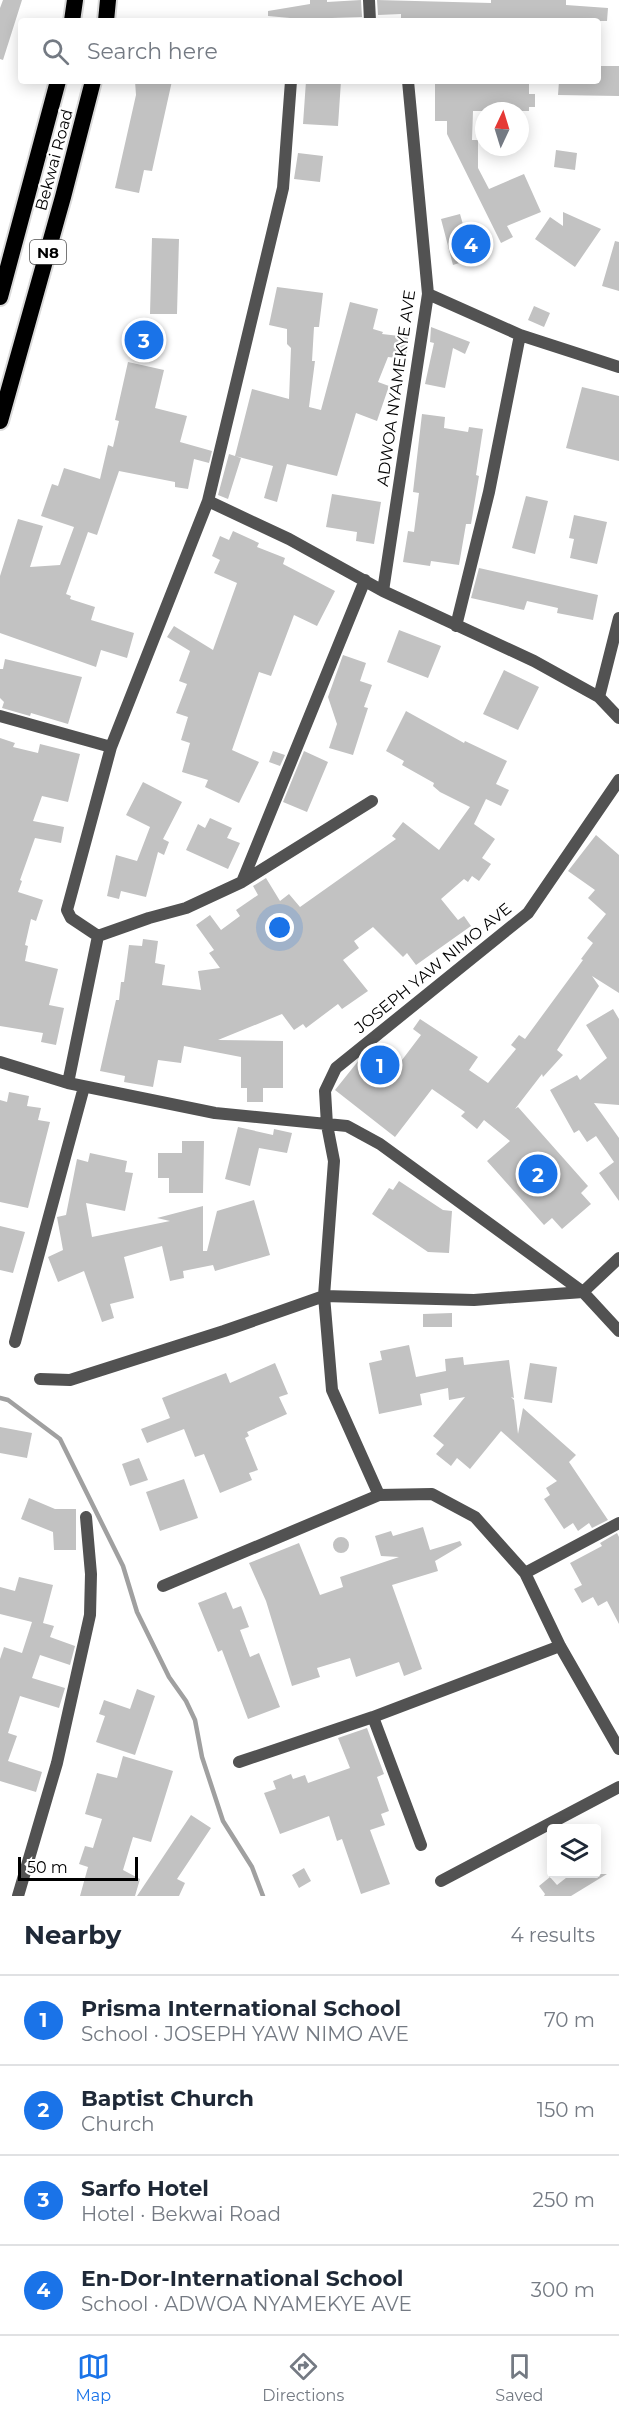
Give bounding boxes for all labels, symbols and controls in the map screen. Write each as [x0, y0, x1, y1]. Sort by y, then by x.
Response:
search box [18, 18, 601, 84]
icon: search [39, 35, 72, 68]
text: Search here [87, 38, 218, 65]
north arrow [475, 102, 529, 156]
street label: Bekwai Road [31, 107, 77, 213]
pin: 4 [452, 222, 490, 266]
road number: N8 [30, 240, 66, 264]
street label: ADWOA NYAMEKYE AVE [373, 288, 419, 488]
pin: 3 [124, 318, 164, 362]
street label: JOSEPH YAW NIMO AVE [350, 899, 515, 1038]
your location [265, 913, 294, 942]
pin: 1 [360, 1042, 400, 1088]
pin: 2 [518, 1152, 558, 1196]
map controls [547, 1824, 601, 1878]
button: layers [547, 1824, 601, 1878]
scale bar [18, 1854, 138, 1882]
text: 50 m [27, 1858, 68, 1877]
text: Nearby [24, 1919, 121, 1951]
text: 4 results [510, 1923, 595, 1947]
text: Prisma International School [81, 1995, 401, 2022]
text: 1 [40, 2008, 47, 2032]
text: 70 m [544, 2008, 595, 2032]
text: School · JOSEPH YAW NIMO AVE [81, 2022, 409, 2046]
text: Baptist Church [81, 2085, 254, 2112]
text: 2 [38, 2098, 49, 2122]
text: 150 m [537, 2098, 595, 2122]
text: Church [81, 2112, 155, 2136]
text: Sarfo Hotel [81, 2175, 209, 2202]
text: 3 [38, 2188, 49, 2212]
text: 250 m [533, 2188, 595, 2212]
text: Hotel · Bekwai Road [81, 2202, 281, 2226]
text: En-Dor-International School [81, 2265, 403, 2292]
text: 4 [37, 2278, 50, 2302]
text: 300 m [531, 2278, 595, 2302]
text: School · ADWOA NYAMEKYE AVE [81, 2292, 412, 2316]
tab: Map [76, 2350, 111, 2405]
tab: Directions [262, 2350, 344, 2405]
tab: Saved [495, 2350, 543, 2405]

